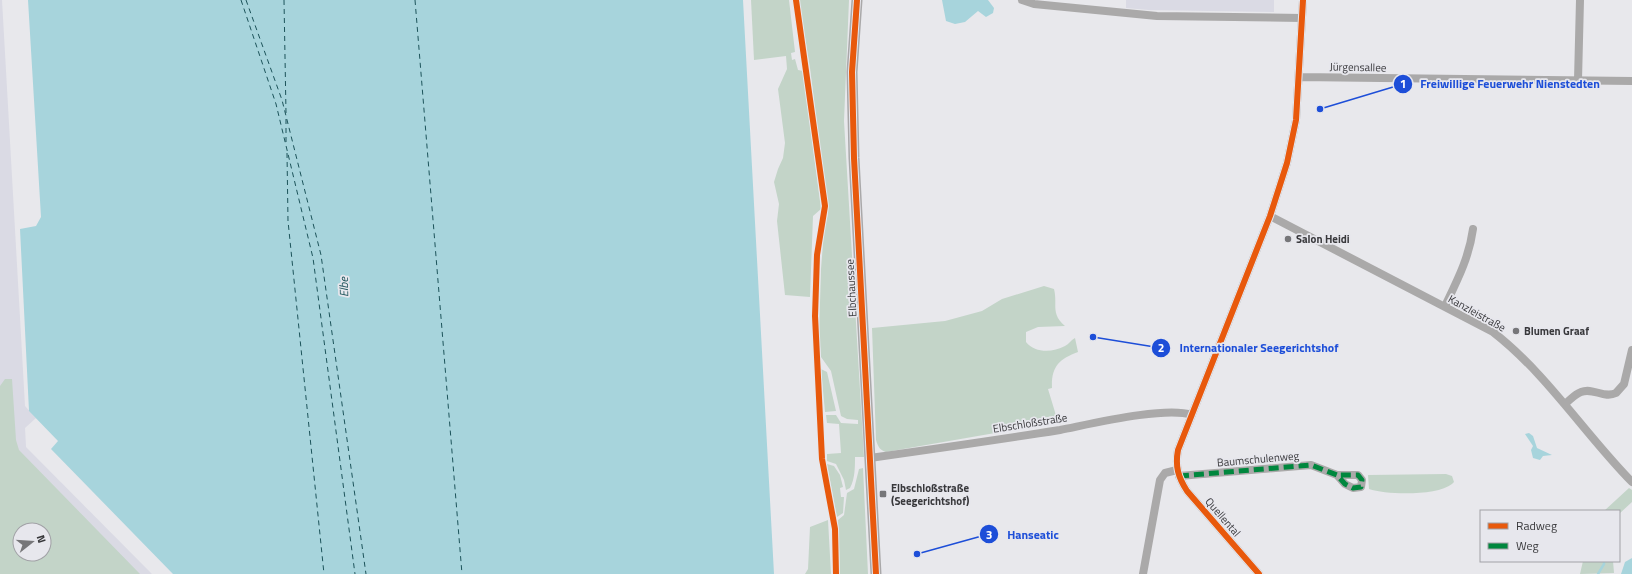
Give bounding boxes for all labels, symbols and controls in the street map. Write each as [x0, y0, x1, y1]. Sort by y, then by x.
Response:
street label: Jürgensallee [1330, 59, 1387, 76]
callout: Freiwillige Feuerwehr Nienstedten [1393, 72, 1608, 96]
text: 1 [1400, 74, 1406, 93]
text: Freiwillige Feuerwehr Nienstedten [1420, 74, 1600, 93]
place label: Salon Heidi [1296, 231, 1350, 247]
marker: Salon Heidi [1283, 234, 1293, 244]
street label: Elbchaussee [841, 258, 861, 317]
water label: Elbe [334, 275, 353, 297]
street label: Kanzleistraße [1445, 291, 1509, 336]
place label: Blumen Graaf [1524, 323, 1589, 339]
marker: Blumen Graaf [1511, 326, 1521, 336]
callout: Internationaler Seegerichtshof [1151, 336, 1346, 360]
text: 2 [1158, 338, 1164, 357]
text: Internationaler Seegerichtshof [1179, 338, 1339, 357]
street label: Elbschloßstraße [992, 409, 1069, 437]
street label: Baumschulenweg [1216, 447, 1300, 471]
place label: Elbschloßstraße (Seegerichtshof) [891, 480, 969, 509]
marker: Elbschloßstraße (Seegerichtshof) [878, 489, 888, 499]
street label: Quellental [1202, 494, 1244, 540]
legend [1480, 510, 1620, 562]
text: Radweg [1516, 516, 1557, 535]
north arrow [12, 522, 52, 562]
callout: Hanseatic [979, 522, 1067, 546]
text: 3 [986, 525, 992, 544]
text: Hanseatic [1007, 525, 1059, 544]
text: N [33, 533, 50, 545]
text: Weg [1516, 536, 1539, 555]

